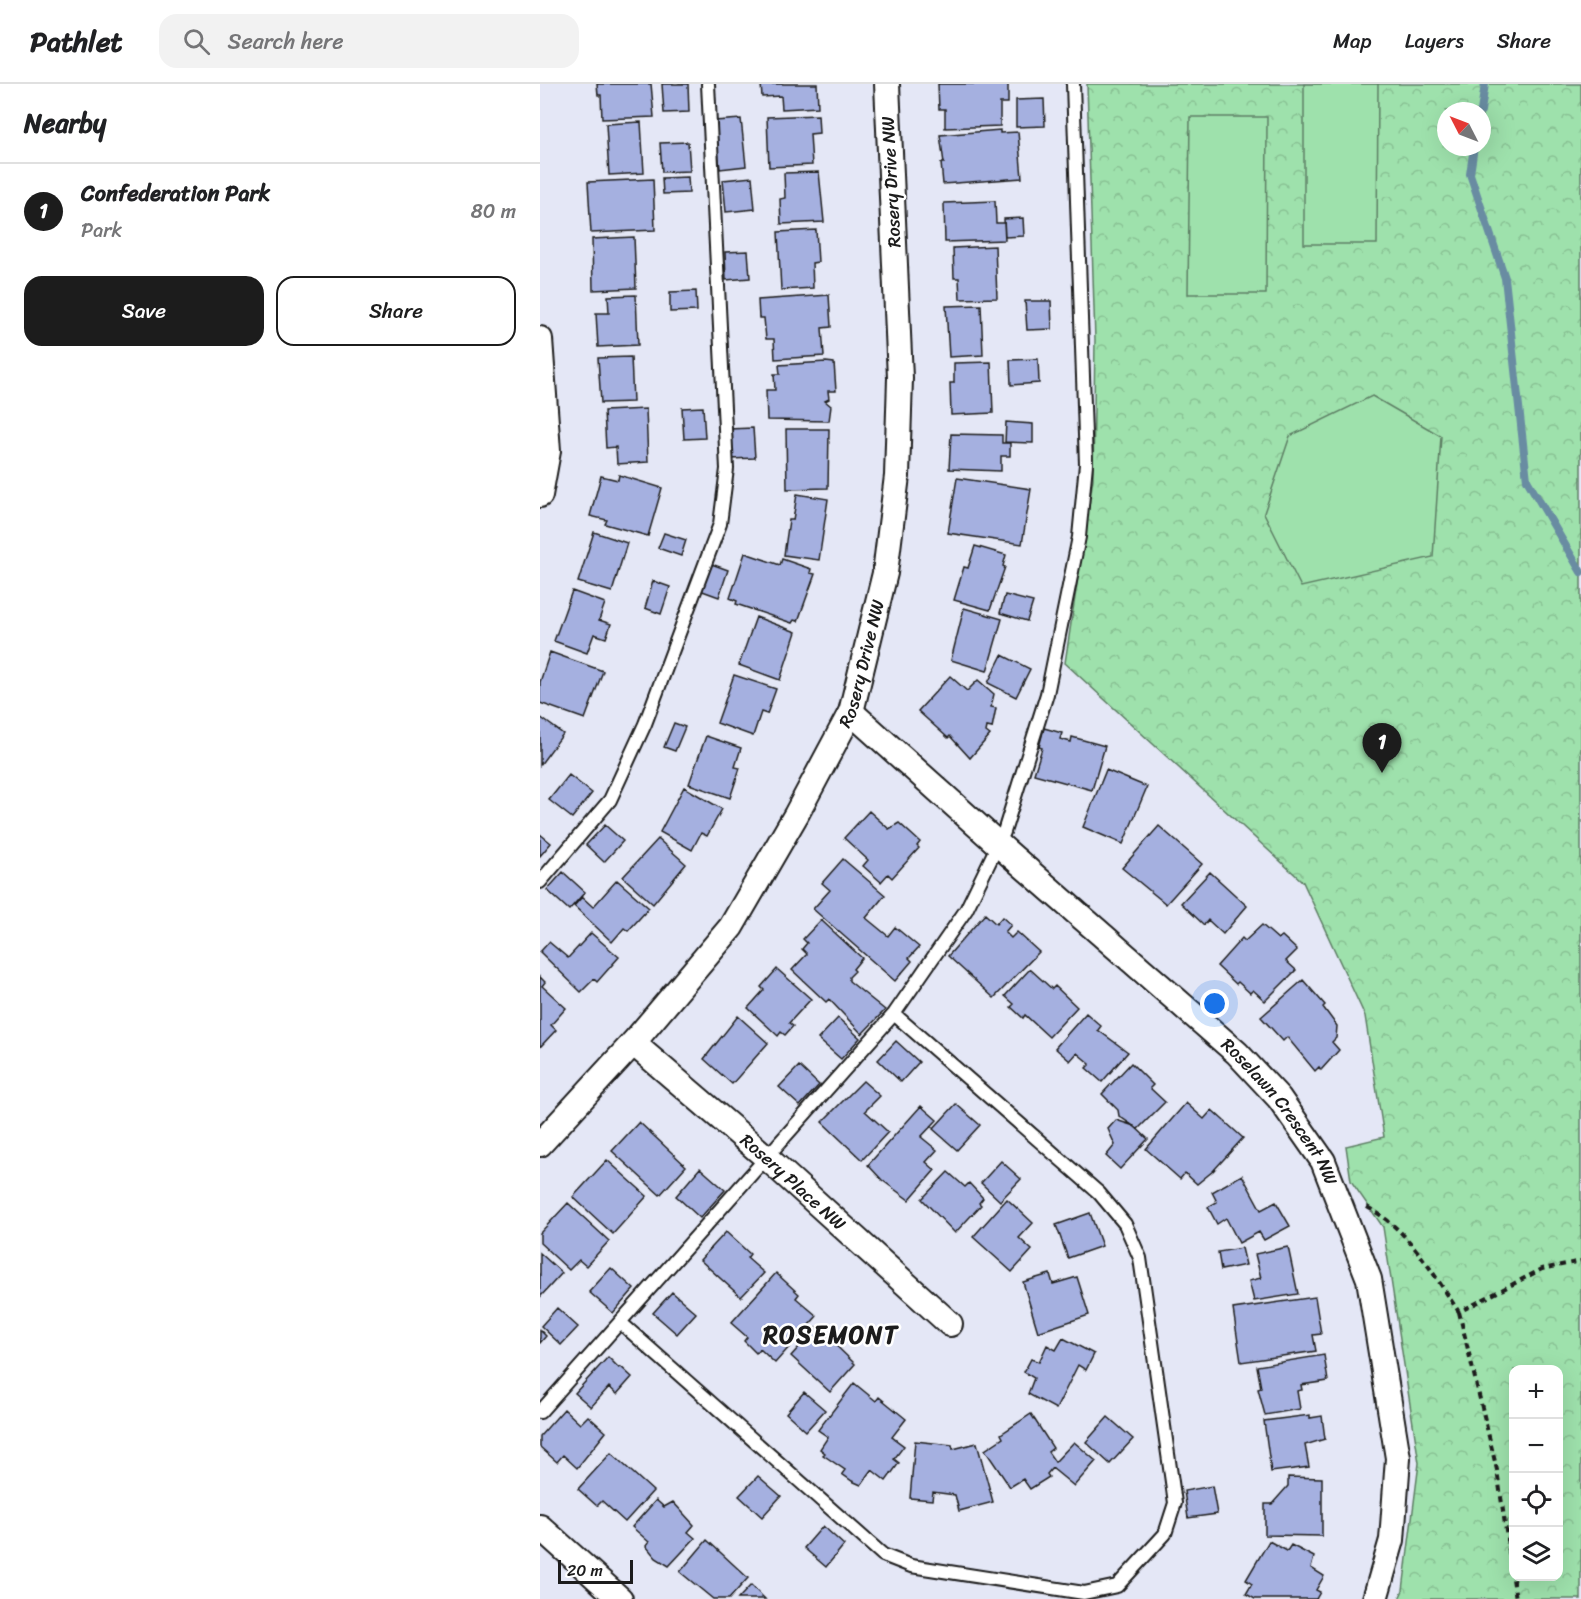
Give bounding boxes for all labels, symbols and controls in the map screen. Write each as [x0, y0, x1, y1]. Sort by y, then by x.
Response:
search box [159, 14, 579, 68]
text: Pathlet [30, 17, 123, 66]
text: Search here [228, 22, 343, 61]
text: Map [1333, 22, 1372, 60]
text: Layers [1405, 22, 1464, 60]
text: Share [1497, 22, 1551, 60]
icon: search [180, 25, 213, 58]
text: Nearby [24, 100, 106, 146]
north arrow [1437, 102, 1491, 156]
street label: Rosery Drive NW [872, 115, 910, 248]
text: Confederation Park [81, 174, 270, 213]
text: 1 [39, 194, 48, 229]
text: 80 m [471, 194, 516, 229]
text: Park [81, 213, 122, 248]
button: Save [24, 276, 264, 346]
button: Share [276, 276, 516, 346]
street label: Rosery Drive NW [829, 596, 894, 734]
pin: 1 [1362, 724, 1402, 773]
your location [1200, 989, 1229, 1018]
street label: Roselawn Crescent NW [1213, 1030, 1347, 1191]
street label: Rosery Place NW [733, 1125, 854, 1239]
district label: ROSEMONT [762, 1314, 899, 1356]
map controls [1509, 1365, 1563, 1581]
button: + [1509, 1365, 1563, 1419]
button: − [1509, 1419, 1563, 1473]
button: locate [1509, 1473, 1563, 1527]
button: layers [1509, 1527, 1563, 1581]
text: 20 m [567, 1556, 603, 1585]
scale bar [558, 1557, 633, 1584]

